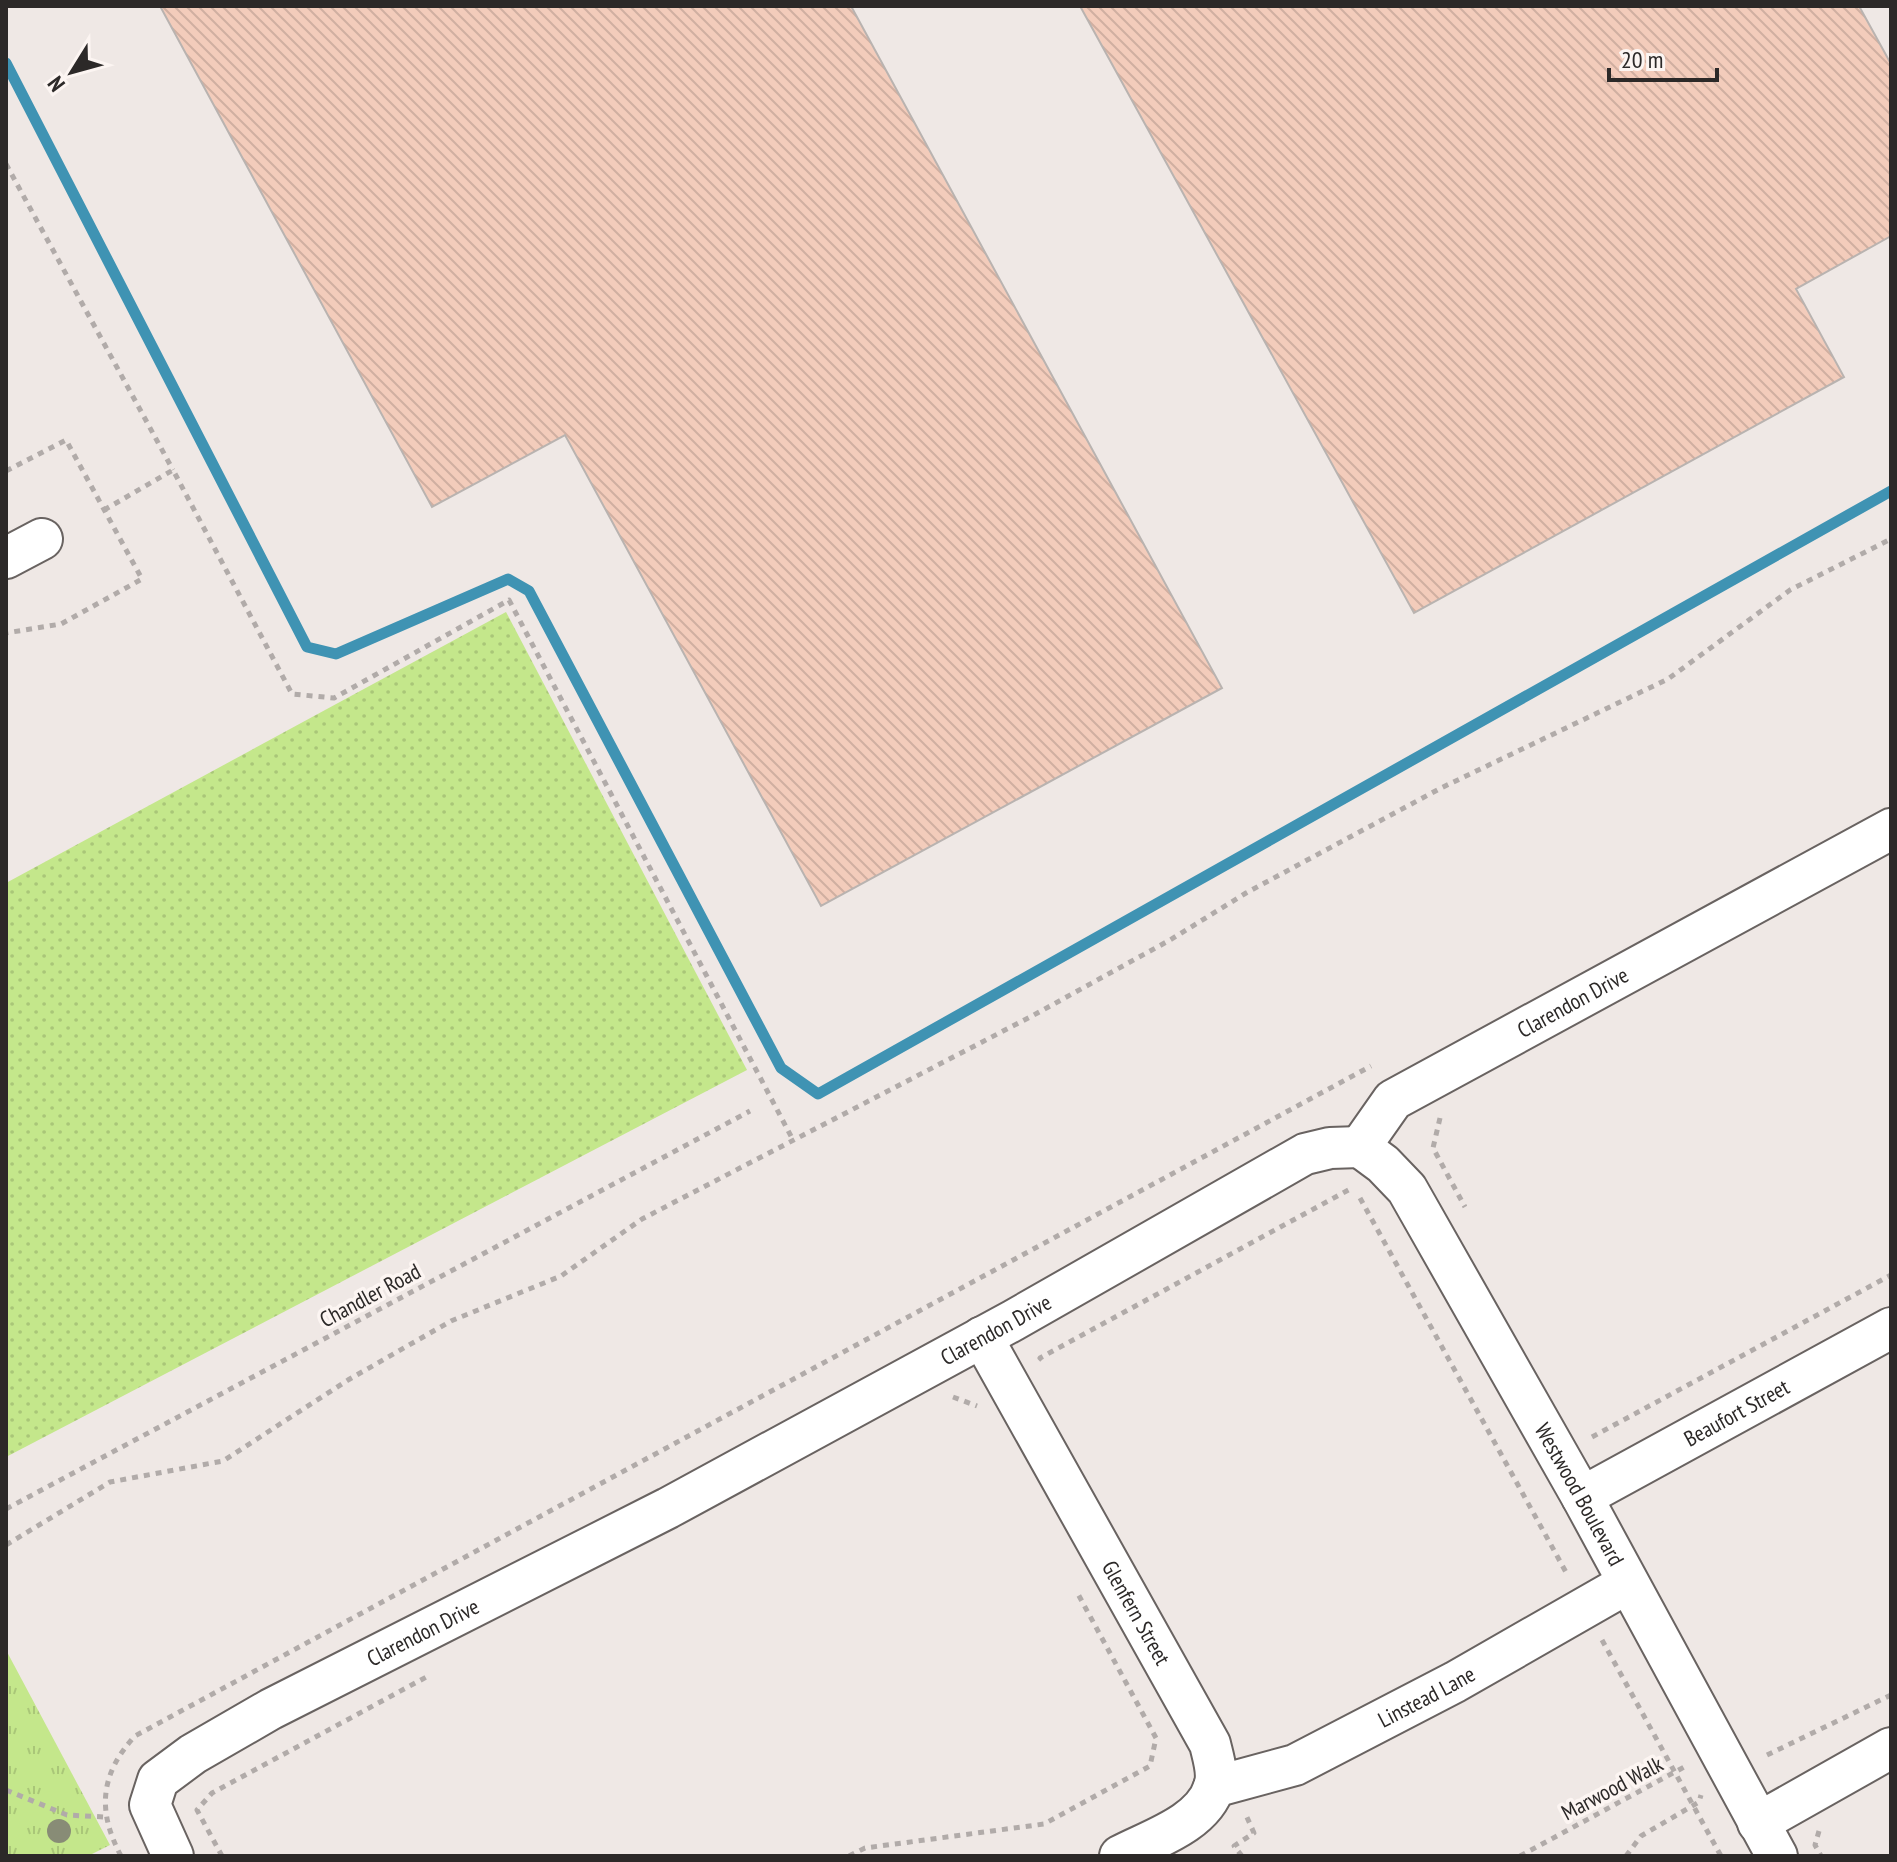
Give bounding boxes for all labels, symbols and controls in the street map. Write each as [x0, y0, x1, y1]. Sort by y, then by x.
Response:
north arrow [32, 32, 112, 112]
scale bar [1609, 32, 1717, 82]
text: 20 m [1621, 44, 1663, 75]
text: N [41, 71, 71, 97]
street label: Clarendon Drive [1512, 961, 1633, 1044]
street label: Chandler Road [315, 1257, 425, 1333]
street label: Clarendon Drive [936, 1288, 1056, 1371]
street label: Beaufort Street [1679, 1372, 1794, 1453]
street label: Westwood Boulevard [1529, 1418, 1631, 1570]
street label: Glenfern Street [1096, 1556, 1177, 1670]
street label: Clarendon Drive [362, 1592, 484, 1672]
street label: Linstead Lane [1373, 1660, 1480, 1734]
street label: Marwood Walk [1556, 1749, 1668, 1826]

